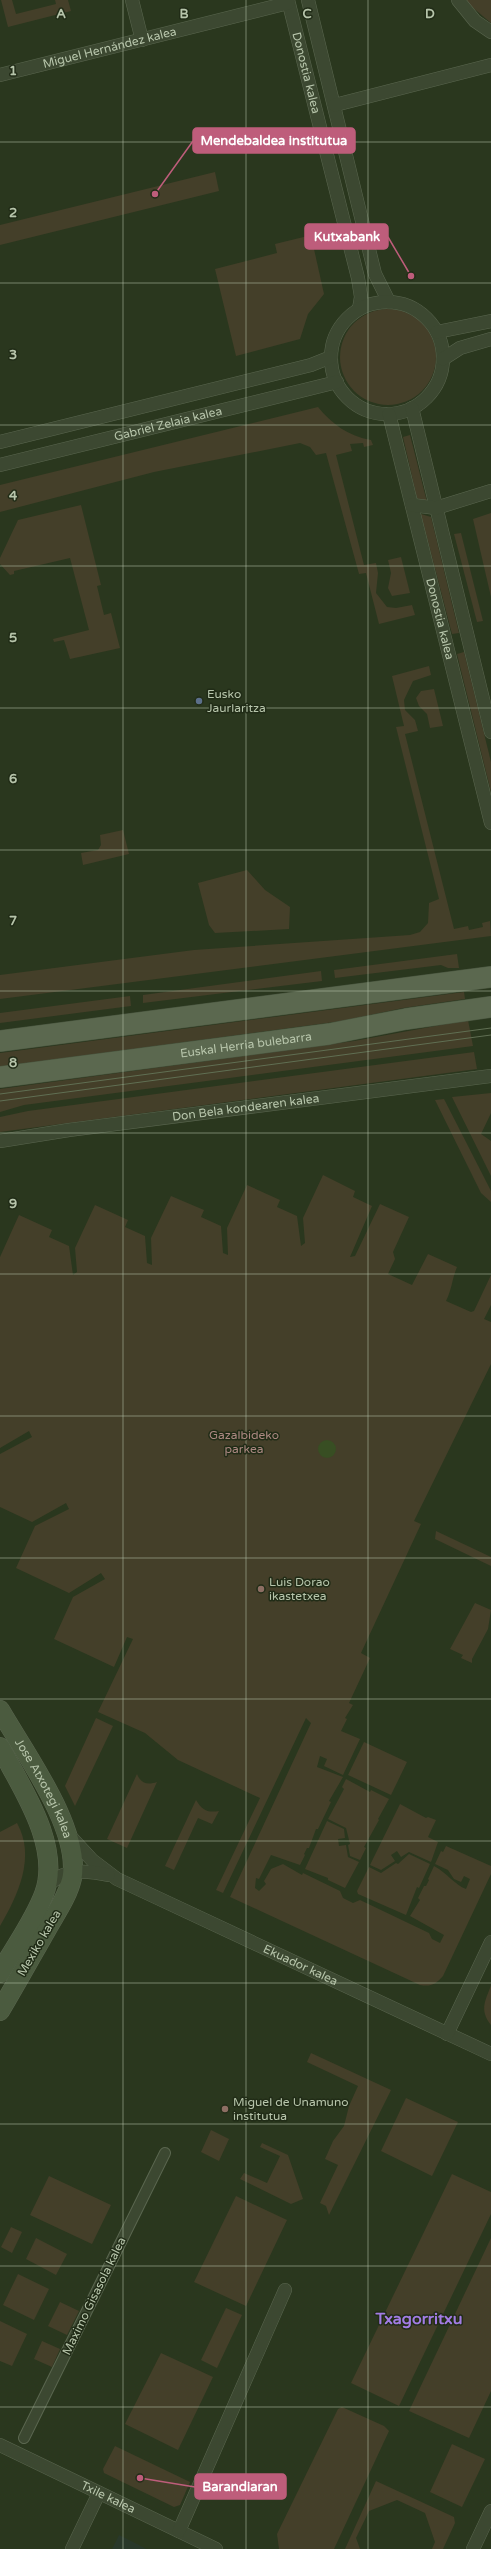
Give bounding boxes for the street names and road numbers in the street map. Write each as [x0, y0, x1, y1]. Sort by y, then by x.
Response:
street label: Miguel Hernández kalea [41, 24, 178, 71]
street label: Donostia kalea [289, 30, 323, 115]
street label: Gabriel Zelaia kalea [113, 404, 223, 444]
street label: Donostia kalea [423, 576, 457, 661]
street label: Euskal Herria bulebarra [179, 1029, 313, 1060]
street label: Don Bela kondearen kalea [171, 1091, 320, 1124]
street label: Jose Atxotegi kalea [12, 1736, 75, 1840]
street label: Mexiko kalea [14, 1907, 64, 1979]
street label: Ekuador kalea [261, 1941, 340, 1988]
street label: Maximo Gisasola kalea [59, 2235, 129, 2357]
street label: Txile kalea [79, 2478, 138, 2516]

